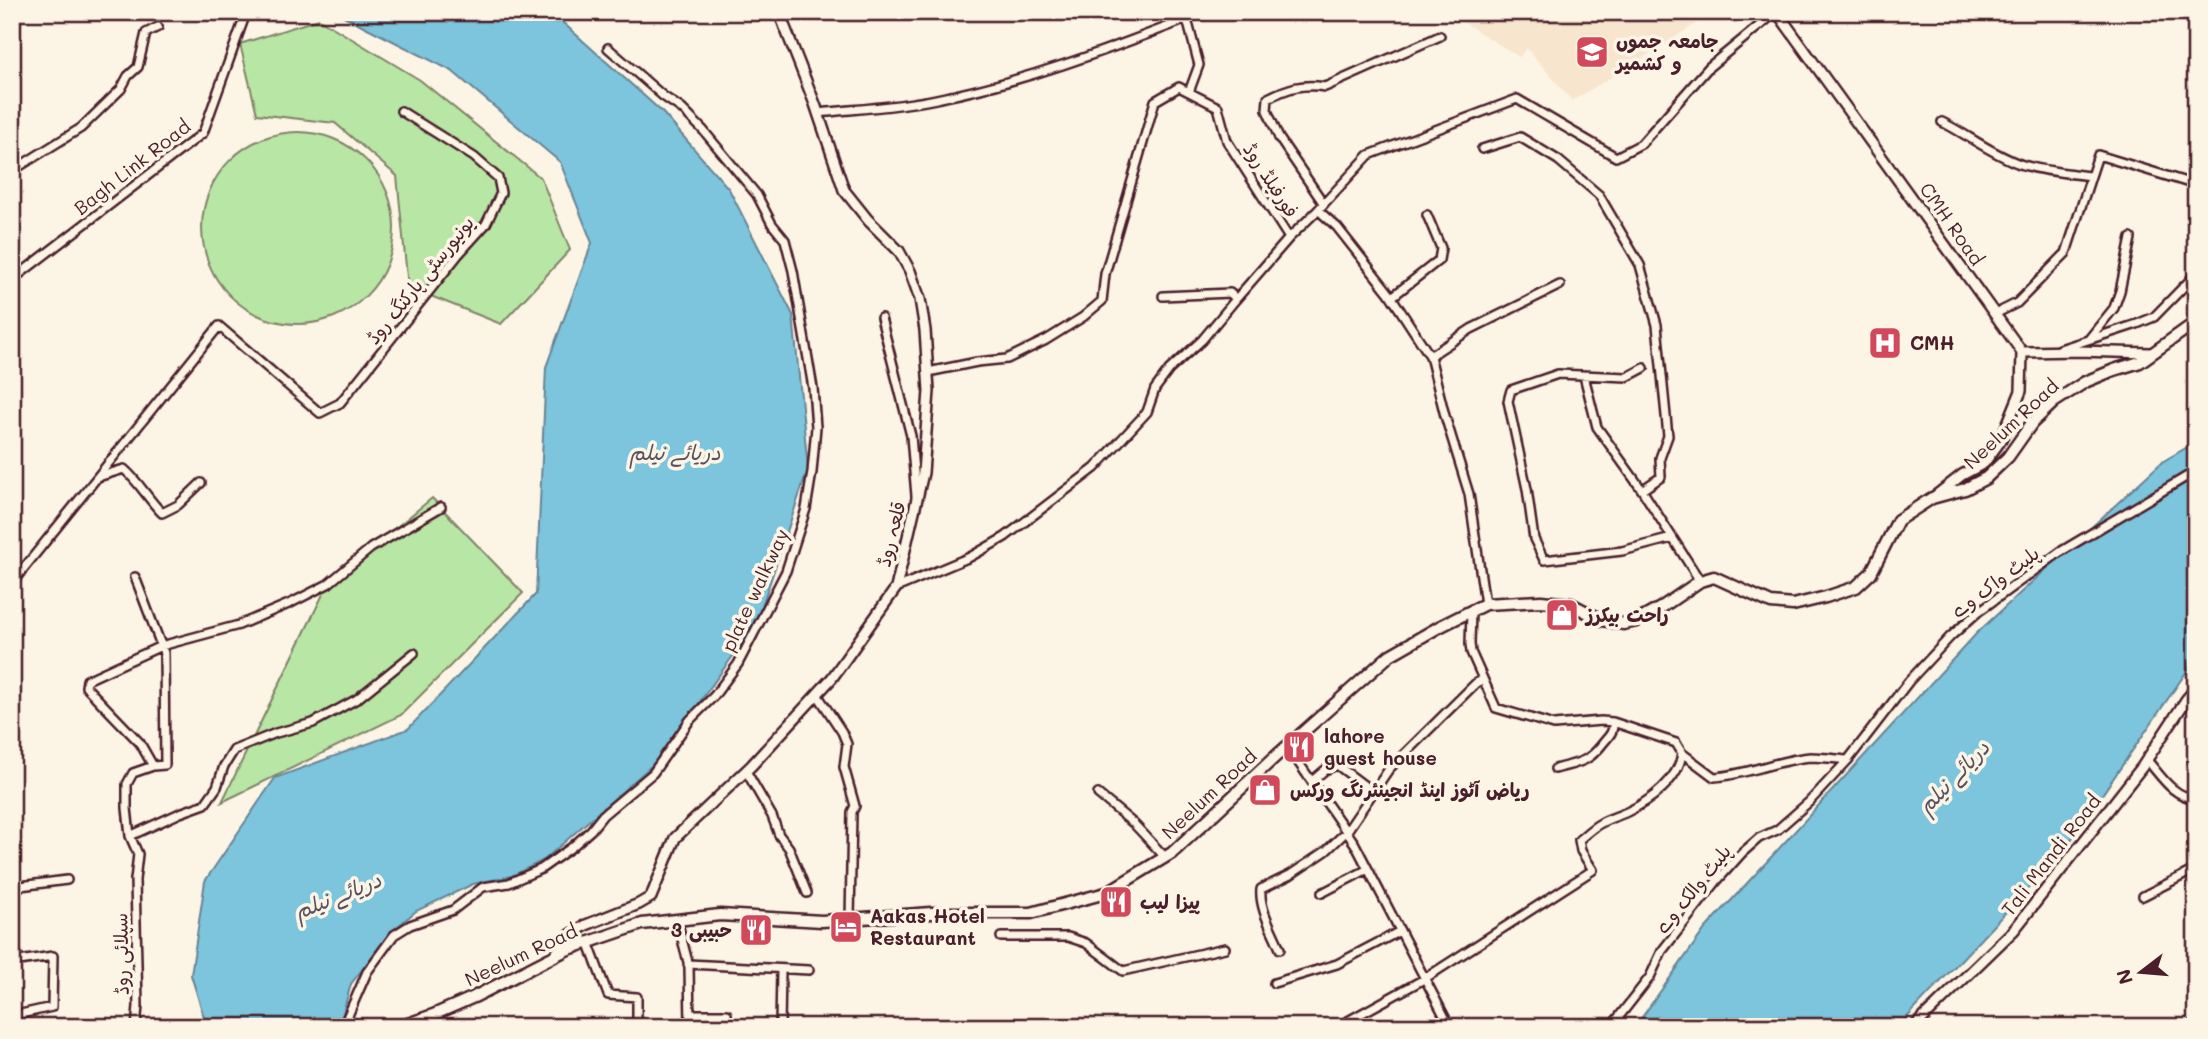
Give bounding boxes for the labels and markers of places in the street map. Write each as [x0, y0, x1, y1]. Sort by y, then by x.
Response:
place label: جامعہ جموں و کشمیر [1614, 28, 1718, 75]
school or university icon: جامعہ جموں و کشمیر [1573, 33, 1611, 71]
hospital icon: CMH [1866, 324, 1904, 362]
place label: CMH [1910, 330, 1955, 355]
shop icon: راحت بیکرز [1543, 596, 1581, 634]
place label: راحت بیکرز [1584, 602, 1669, 628]
place label: lahore guest house [1324, 723, 1437, 770]
restaurant icon: lahore guest house [1280, 728, 1318, 766]
shop icon: ریاض آٹوز اینڈ انجینئرنگ ورکس [1246, 771, 1284, 809]
place label: ریاض آٹوز اینڈ انجینئرنگ ورکس [1290, 777, 1530, 803]
restaurant icon: پیزا لیب [1097, 883, 1135, 921]
place label: پیزا لیب [1140, 889, 1200, 915]
place label: Aakas Hotel Restaurant [870, 903, 985, 950]
hotel icon: Aakas Hotel Restaurant [827, 908, 865, 946]
restaurant icon: حبیبی 3 [737, 911, 775, 949]
place label: حبیبی 3 [671, 917, 732, 943]

